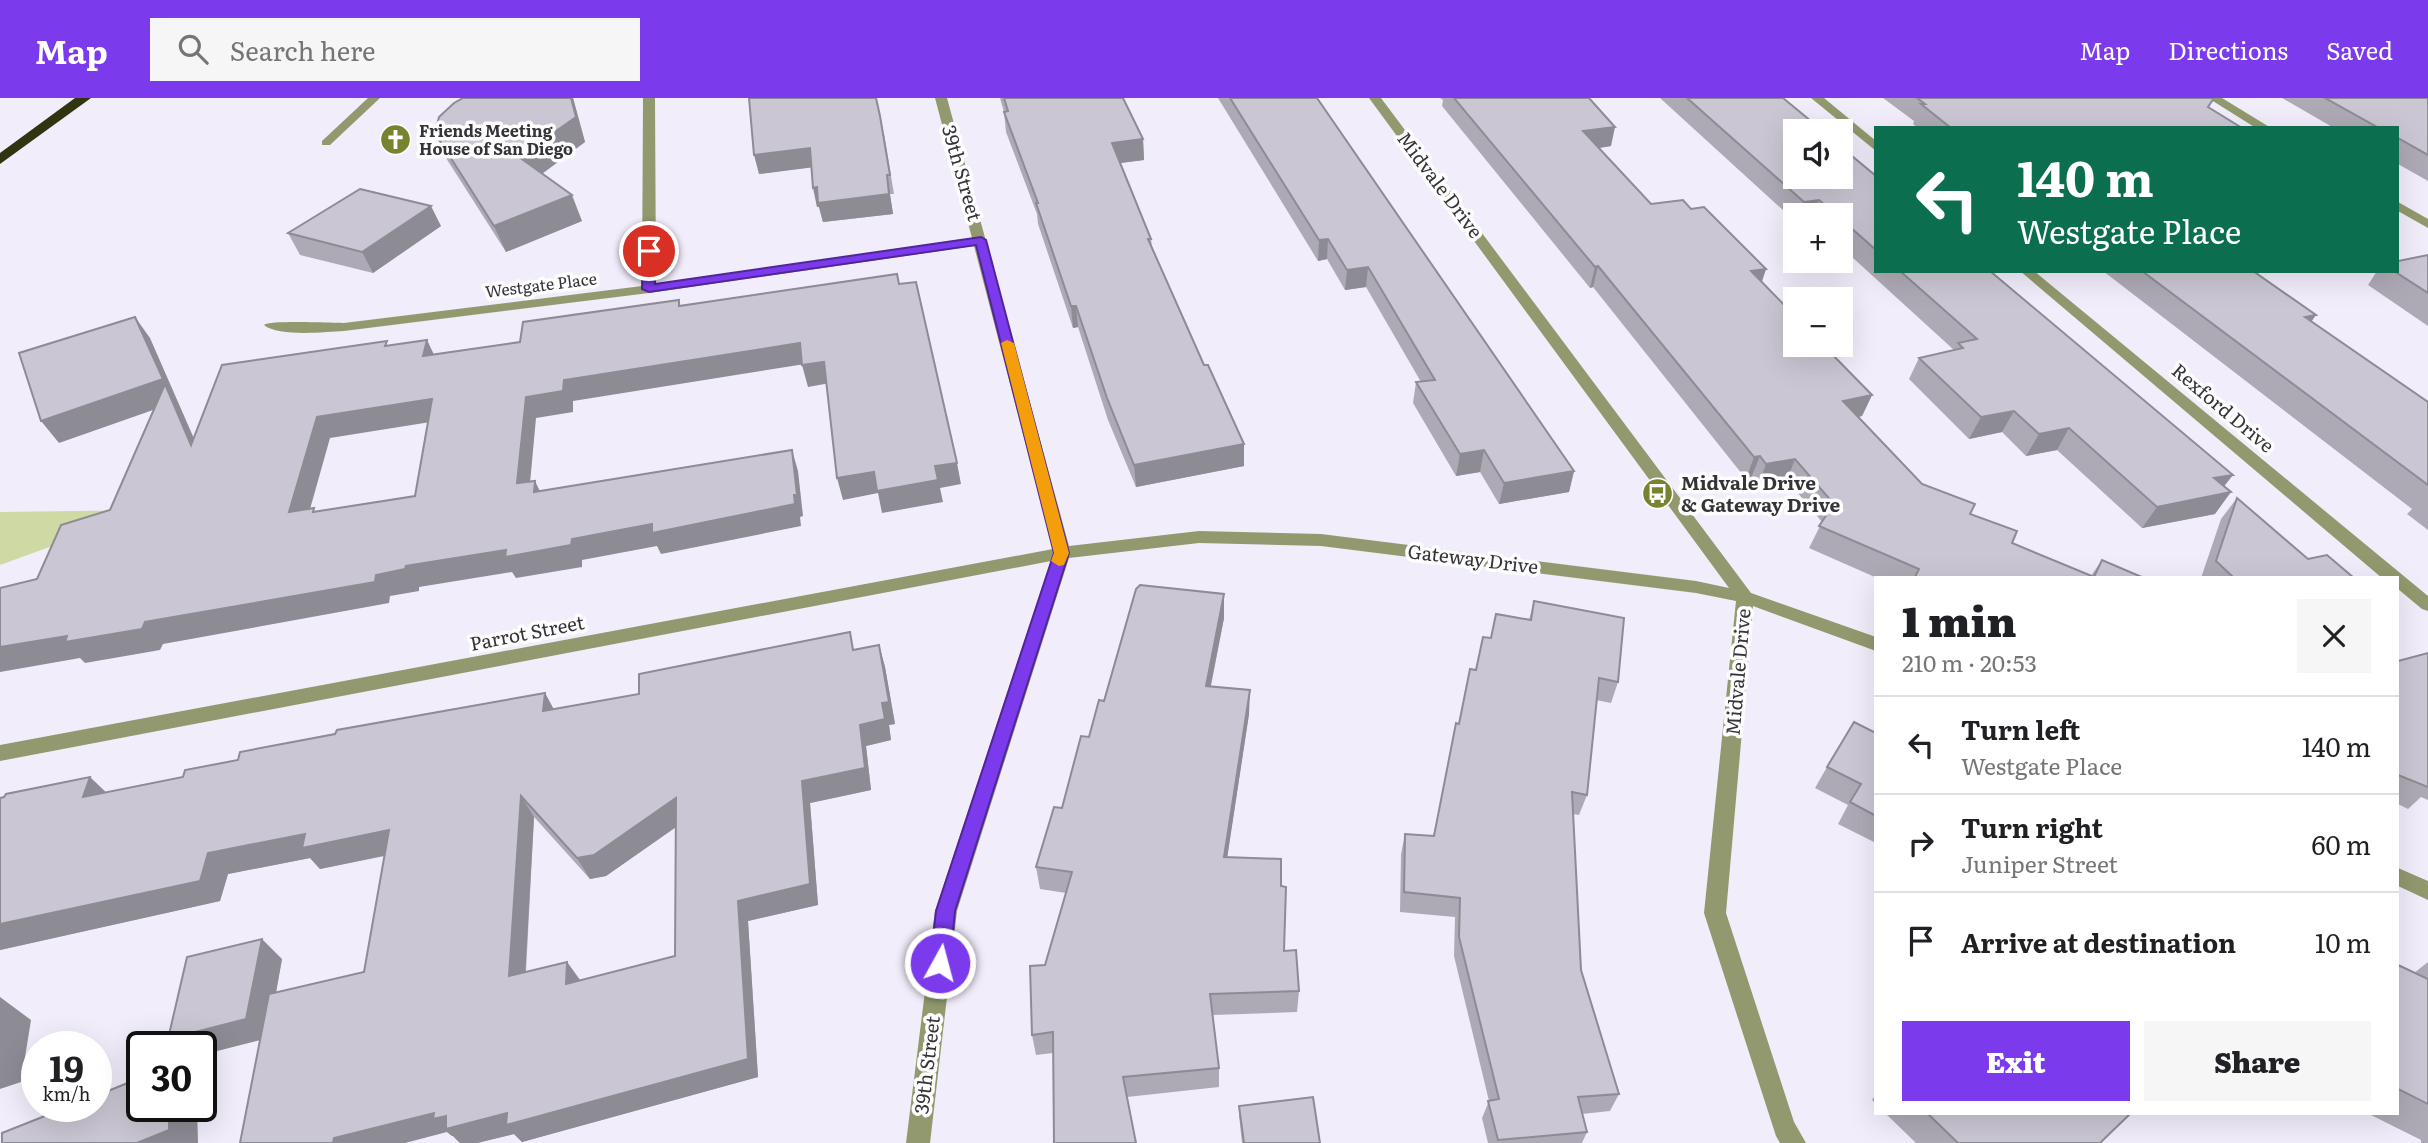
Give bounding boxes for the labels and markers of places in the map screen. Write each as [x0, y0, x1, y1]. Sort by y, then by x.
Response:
place label: Friends Meeting House of San Diego [419, 118, 573, 160]
church icon: Friends Meeting House of San Diego [379, 123, 413, 157]
pin [619, 221, 679, 281]
place label: Midvale Drive & Gateway Drive [1681, 468, 1841, 518]
bus stop icon: Midvale Drive & Gateway Drive [1641, 477, 1675, 511]

